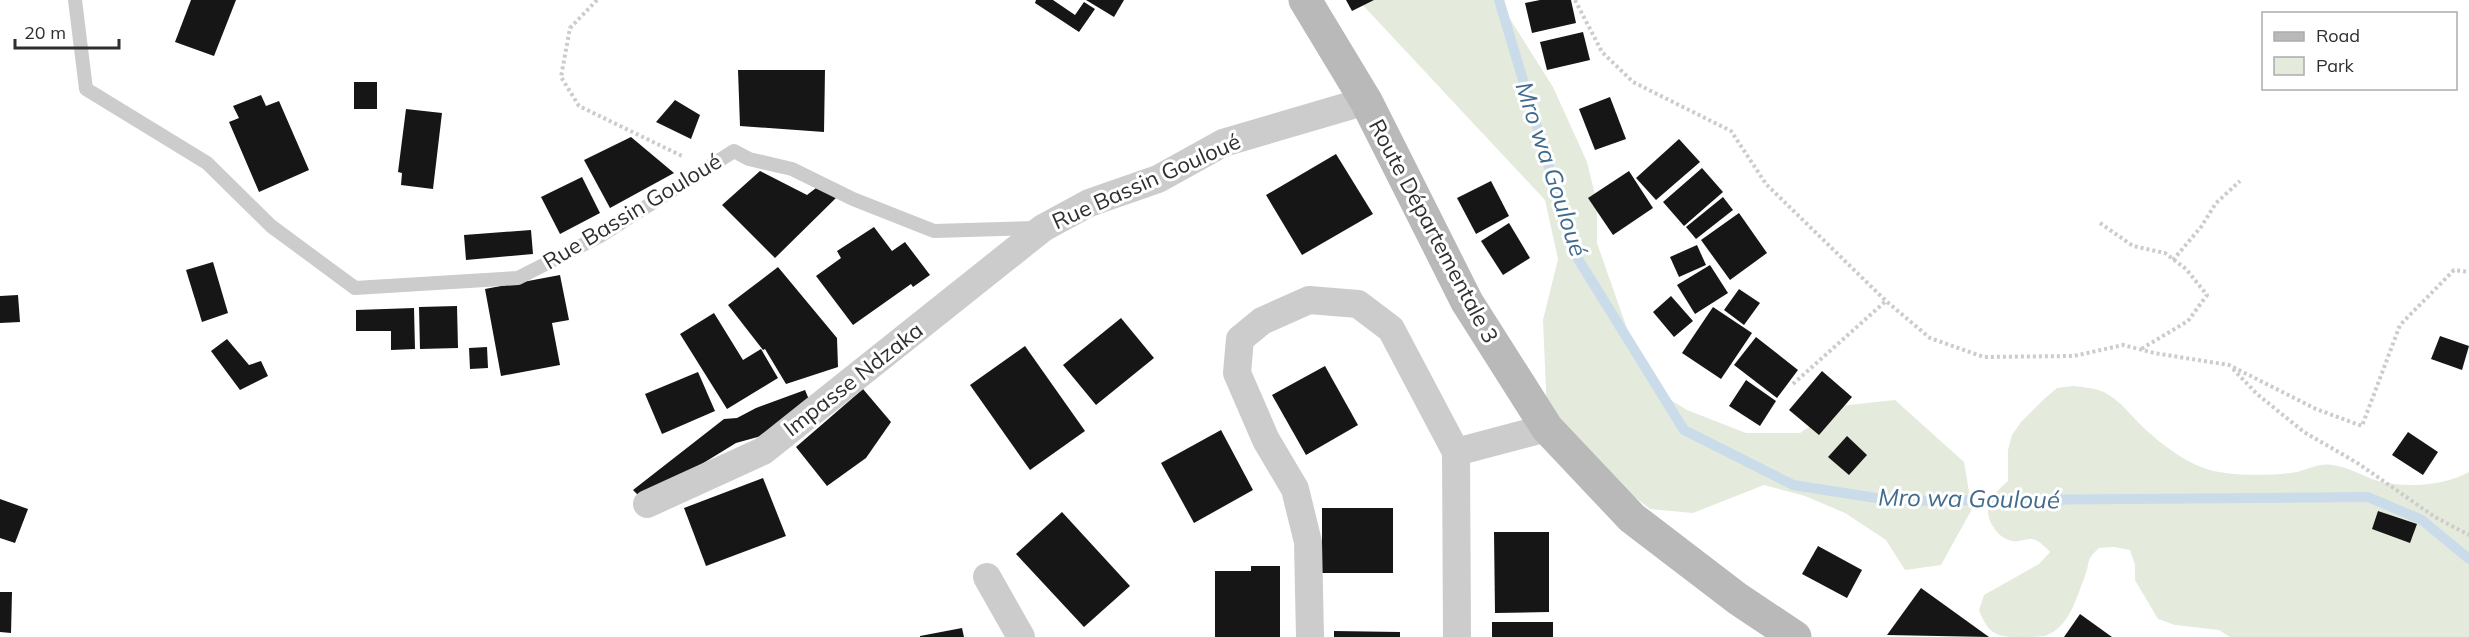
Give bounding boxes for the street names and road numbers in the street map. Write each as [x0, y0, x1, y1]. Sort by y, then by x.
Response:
street label: Route Départementale 3 [1363, 114, 1505, 348]
street label: Rue Bassin Gouloué [1047, 127, 1245, 235]
street label: Rue Bassin Gouloué [538, 147, 726, 275]
street label: Impasse Ndzaka [778, 316, 928, 442]

